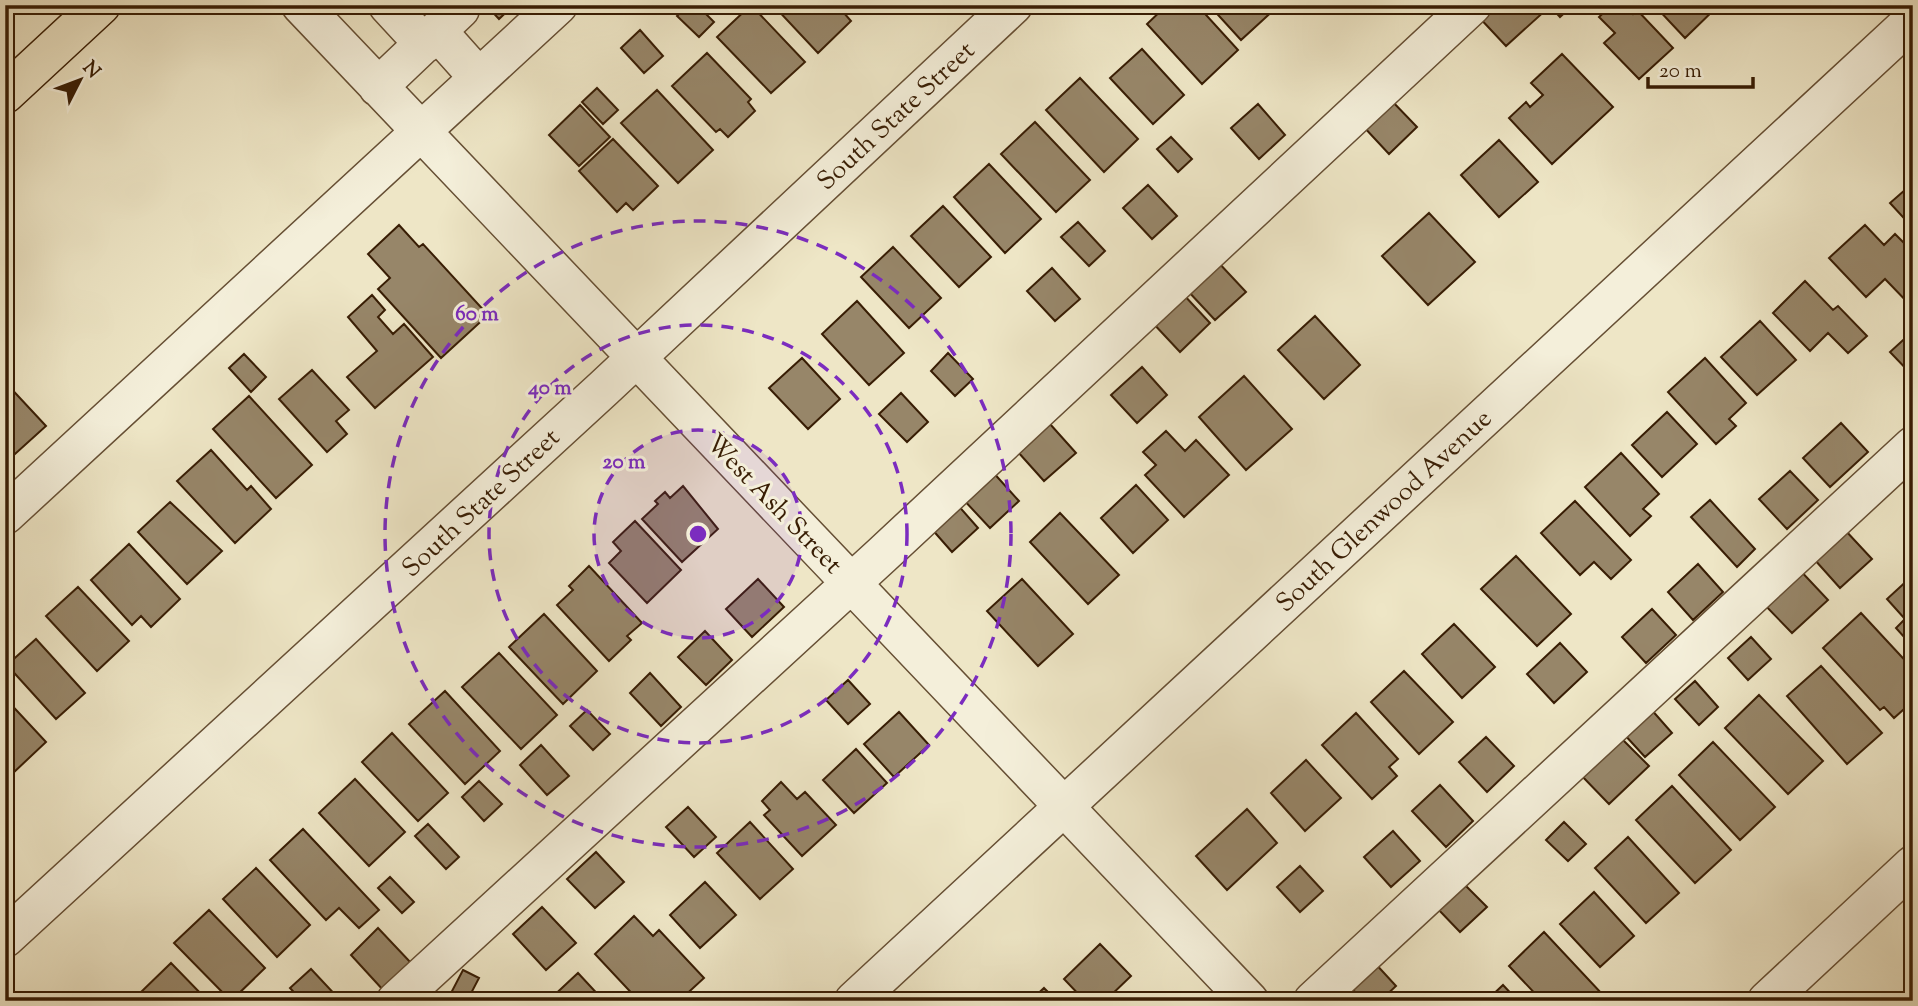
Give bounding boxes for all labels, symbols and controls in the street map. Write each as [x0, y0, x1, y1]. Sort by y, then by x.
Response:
street label: South State Street [809, 34, 984, 200]
north arrow [46, 46, 116, 116]
scale bar [1648, 46, 1754, 90]
text: N [76, 56, 106, 85]
text: 20 m [1659, 57, 1702, 87]
text: 60 m [455, 300, 499, 330]
text: 40 m [527, 374, 572, 404]
street label: South Glenwood Avenue [1268, 402, 1501, 622]
street label: South State Street [394, 421, 569, 587]
street label: West Ash Street [697, 426, 850, 583]
text: 20 m [603, 448, 646, 478]
centre of rings [686, 522, 710, 546]

